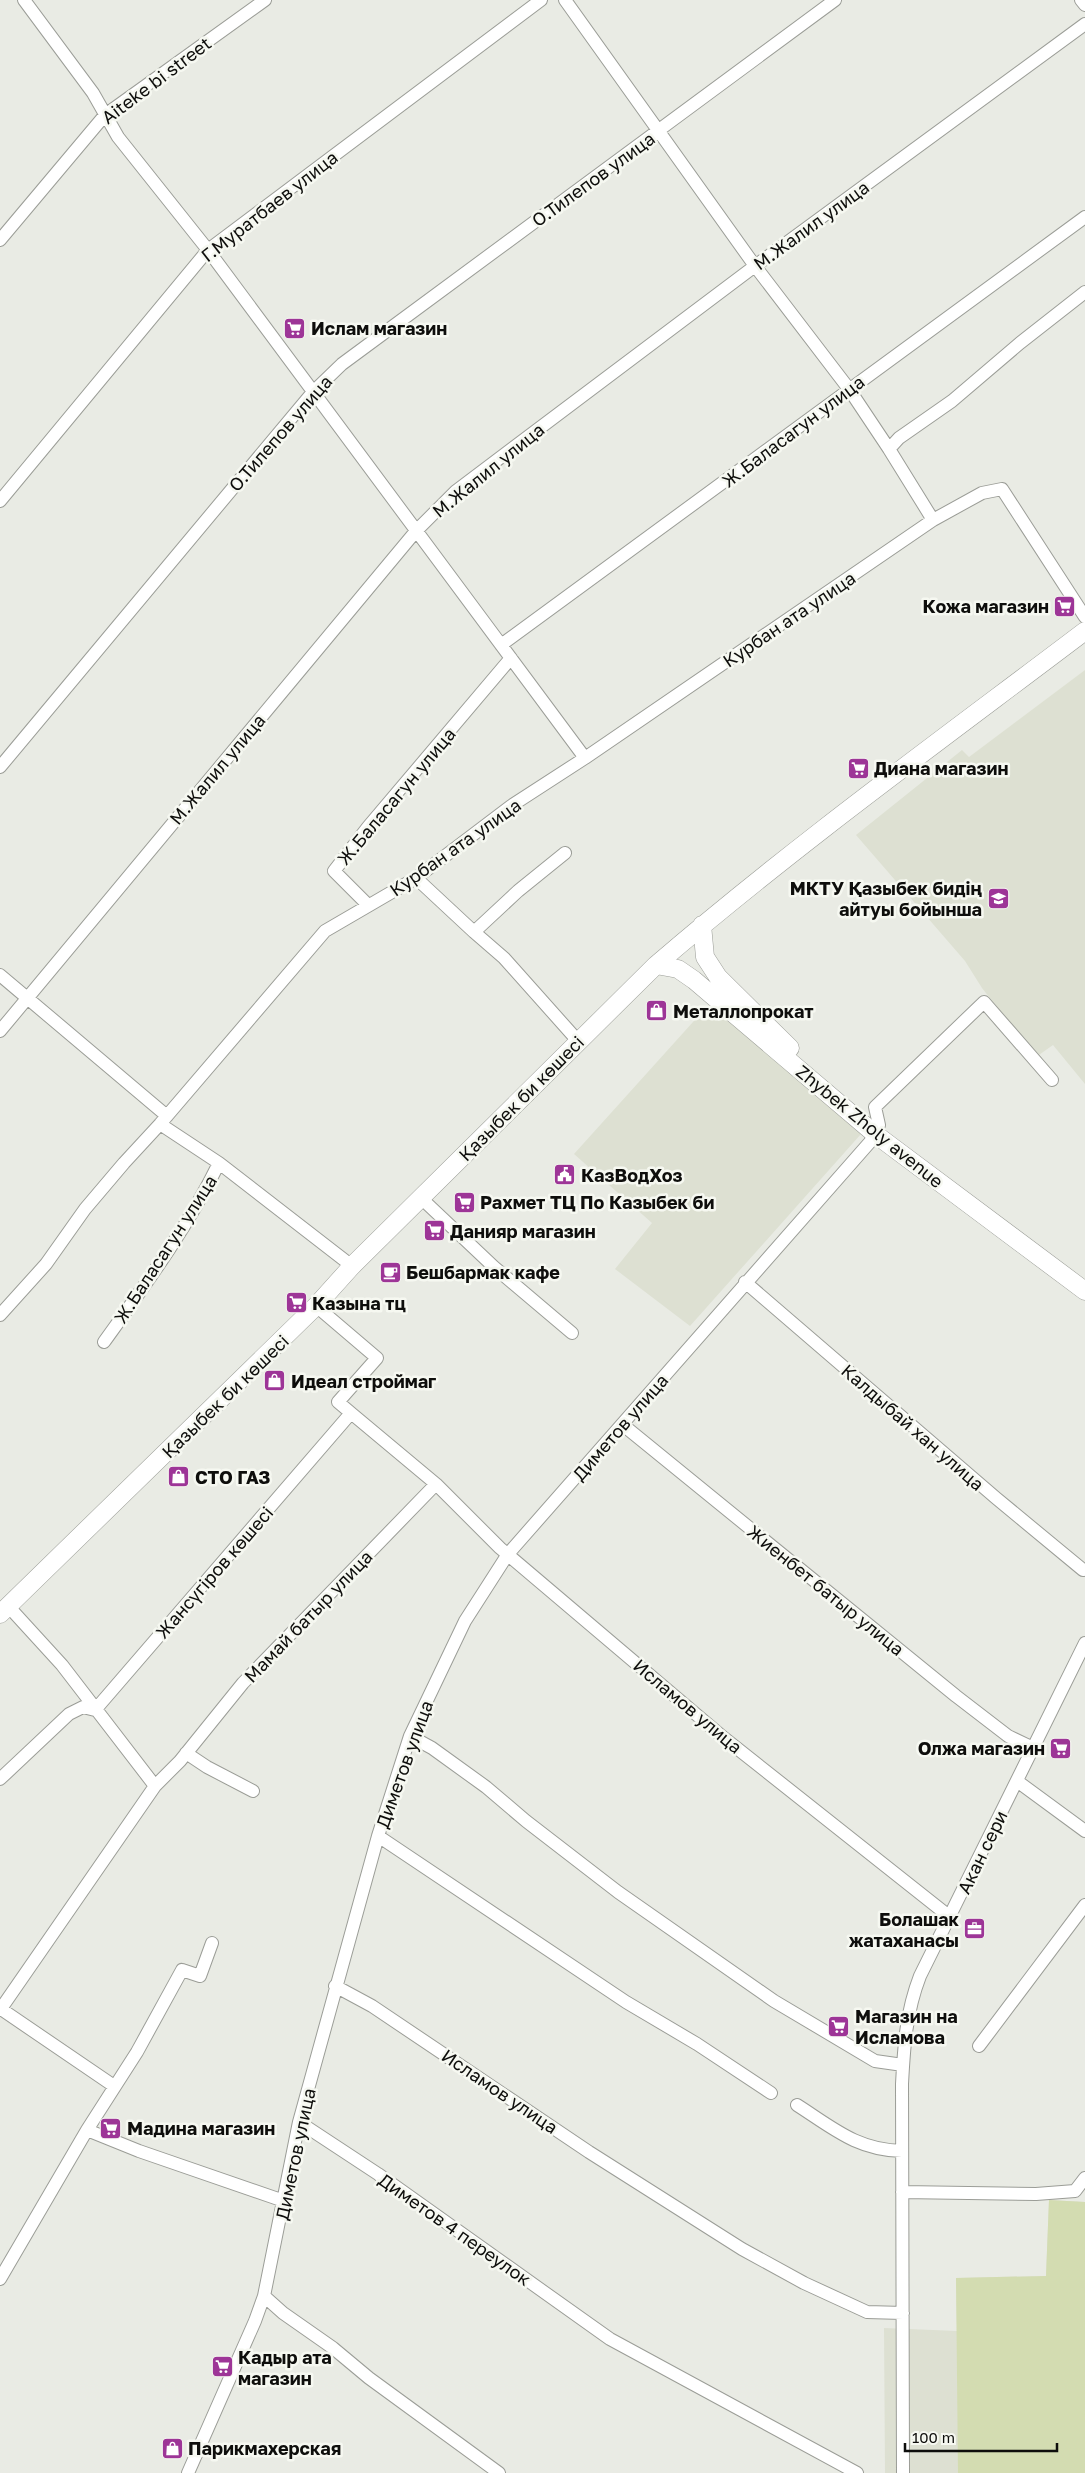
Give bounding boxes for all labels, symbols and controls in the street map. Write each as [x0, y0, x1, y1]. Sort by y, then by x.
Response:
street label: Aiteke bi street [97, 32, 215, 128]
street label: О.Тилепов улица [527, 127, 659, 231]
street label: Г.Муратбаев улица [196, 146, 342, 266]
street label: М.Жалил улица [749, 176, 873, 274]
supermarket icon: Ислам магазин [283, 316, 307, 340]
place label: Ислам магазин [311, 317, 447, 339]
street label: О.Тилепов улица [224, 370, 336, 496]
street label: Ж.Баласагун улица [718, 370, 868, 492]
street label: М.Жалил улица [428, 418, 548, 522]
street label: Курбан ата улица [718, 566, 860, 672]
supermarket icon: Кожа магазин [1053, 594, 1077, 618]
place label: Кожа магазин [923, 595, 1049, 617]
street label: М.Жалил улица [164, 709, 270, 829]
street label: Ж.Баласагун улица [332, 723, 460, 869]
supermarket icon: Диана магазин [846, 756, 870, 780]
place label: Диана магазин [874, 757, 1008, 779]
street label: Курбан ата улица [385, 793, 525, 901]
place label: МКТУ Қазыбек бидің айтуы бойынша [790, 877, 982, 920]
school or university icon: МКТУ Қазыбек бидің айтуы бойынша [986, 886, 1010, 910]
shop icon: Металлопрокат [645, 999, 669, 1023]
place label: Металлопрокат [673, 1000, 814, 1022]
street label: Қазыбек би көшесі [454, 1031, 588, 1165]
street label: Zhybek Zholy avenue [792, 1060, 948, 1192]
public building icon: КазВодХоз [553, 1163, 577, 1187]
place label: КазВодХоз [581, 1164, 683, 1186]
street label: Ж.Баласагун улица [109, 1171, 221, 1327]
supermarket icon: Рахмет ТЦ По Казыбек би [452, 1190, 476, 1214]
place label: Рахмет ТЦ По Казыбек би [480, 1191, 714, 1213]
supermarket icon: Данияр магазин [422, 1219, 446, 1243]
place label: Данияр магазин [450, 1220, 596, 1242]
cafe icon: Бешбармак кафе [378, 1260, 402, 1284]
place label: Бешбармак кафе [406, 1261, 560, 1283]
supermarket icon: Казына тц [284, 1291, 308, 1315]
place label: Казына тц [312, 1292, 406, 1314]
street label: Қазыбек би көшесі [157, 1330, 293, 1462]
street label: Калдыбай хан улица [837, 1359, 989, 1495]
shop icon: Идеал строймаг [263, 1369, 287, 1393]
street label: Диметов улица [568, 1369, 672, 1485]
place label: Идеал строймаг [291, 1370, 436, 1392]
shop icon: СТО ГАЗ [167, 1465, 191, 1489]
place label: СТО ГАЗ [195, 1466, 270, 1488]
street label: Жансүгіров көшесі [151, 1501, 277, 1643]
street label: Жиенбет батыр улица [743, 1520, 909, 1660]
street label: Мамай батыр улица [239, 1545, 377, 1687]
street label: Исламов улица [629, 1654, 747, 1758]
street label: Диметов улица [371, 1697, 437, 1831]
supermarket icon: Олжа магазин [1049, 1736, 1073, 1760]
place label: Олжа магазин [918, 1737, 1045, 1759]
street label: Акан сери [952, 1807, 1012, 1897]
place label: Болашак жатаханасы [849, 1908, 960, 1951]
office icon: Болашак жатаханасы [963, 1917, 987, 1941]
place label: Магазин на Исламова [855, 2005, 958, 2048]
supermarket icon: Магазин на Исламова [827, 2014, 851, 2038]
street label: Исламов улица [438, 2044, 562, 2138]
street label: Диметов улица [270, 2086, 320, 2222]
supermarket icon: Мадина магазин [99, 2116, 123, 2140]
place label: Мадина магазин [127, 2117, 275, 2139]
street label: Диметов 4 переулок [375, 2168, 535, 2290]
place label: Кадыр ата магазин [238, 2346, 332, 2389]
supermarket icon: Кадыр ата магазин [210, 2355, 234, 2379]
scale bar [905, 2420, 1058, 2452]
text: 100 m [912, 2428, 955, 2446]
shop icon: Парикмахерская [160, 2436, 184, 2460]
place label: Парикмахерская [188, 2437, 341, 2459]

